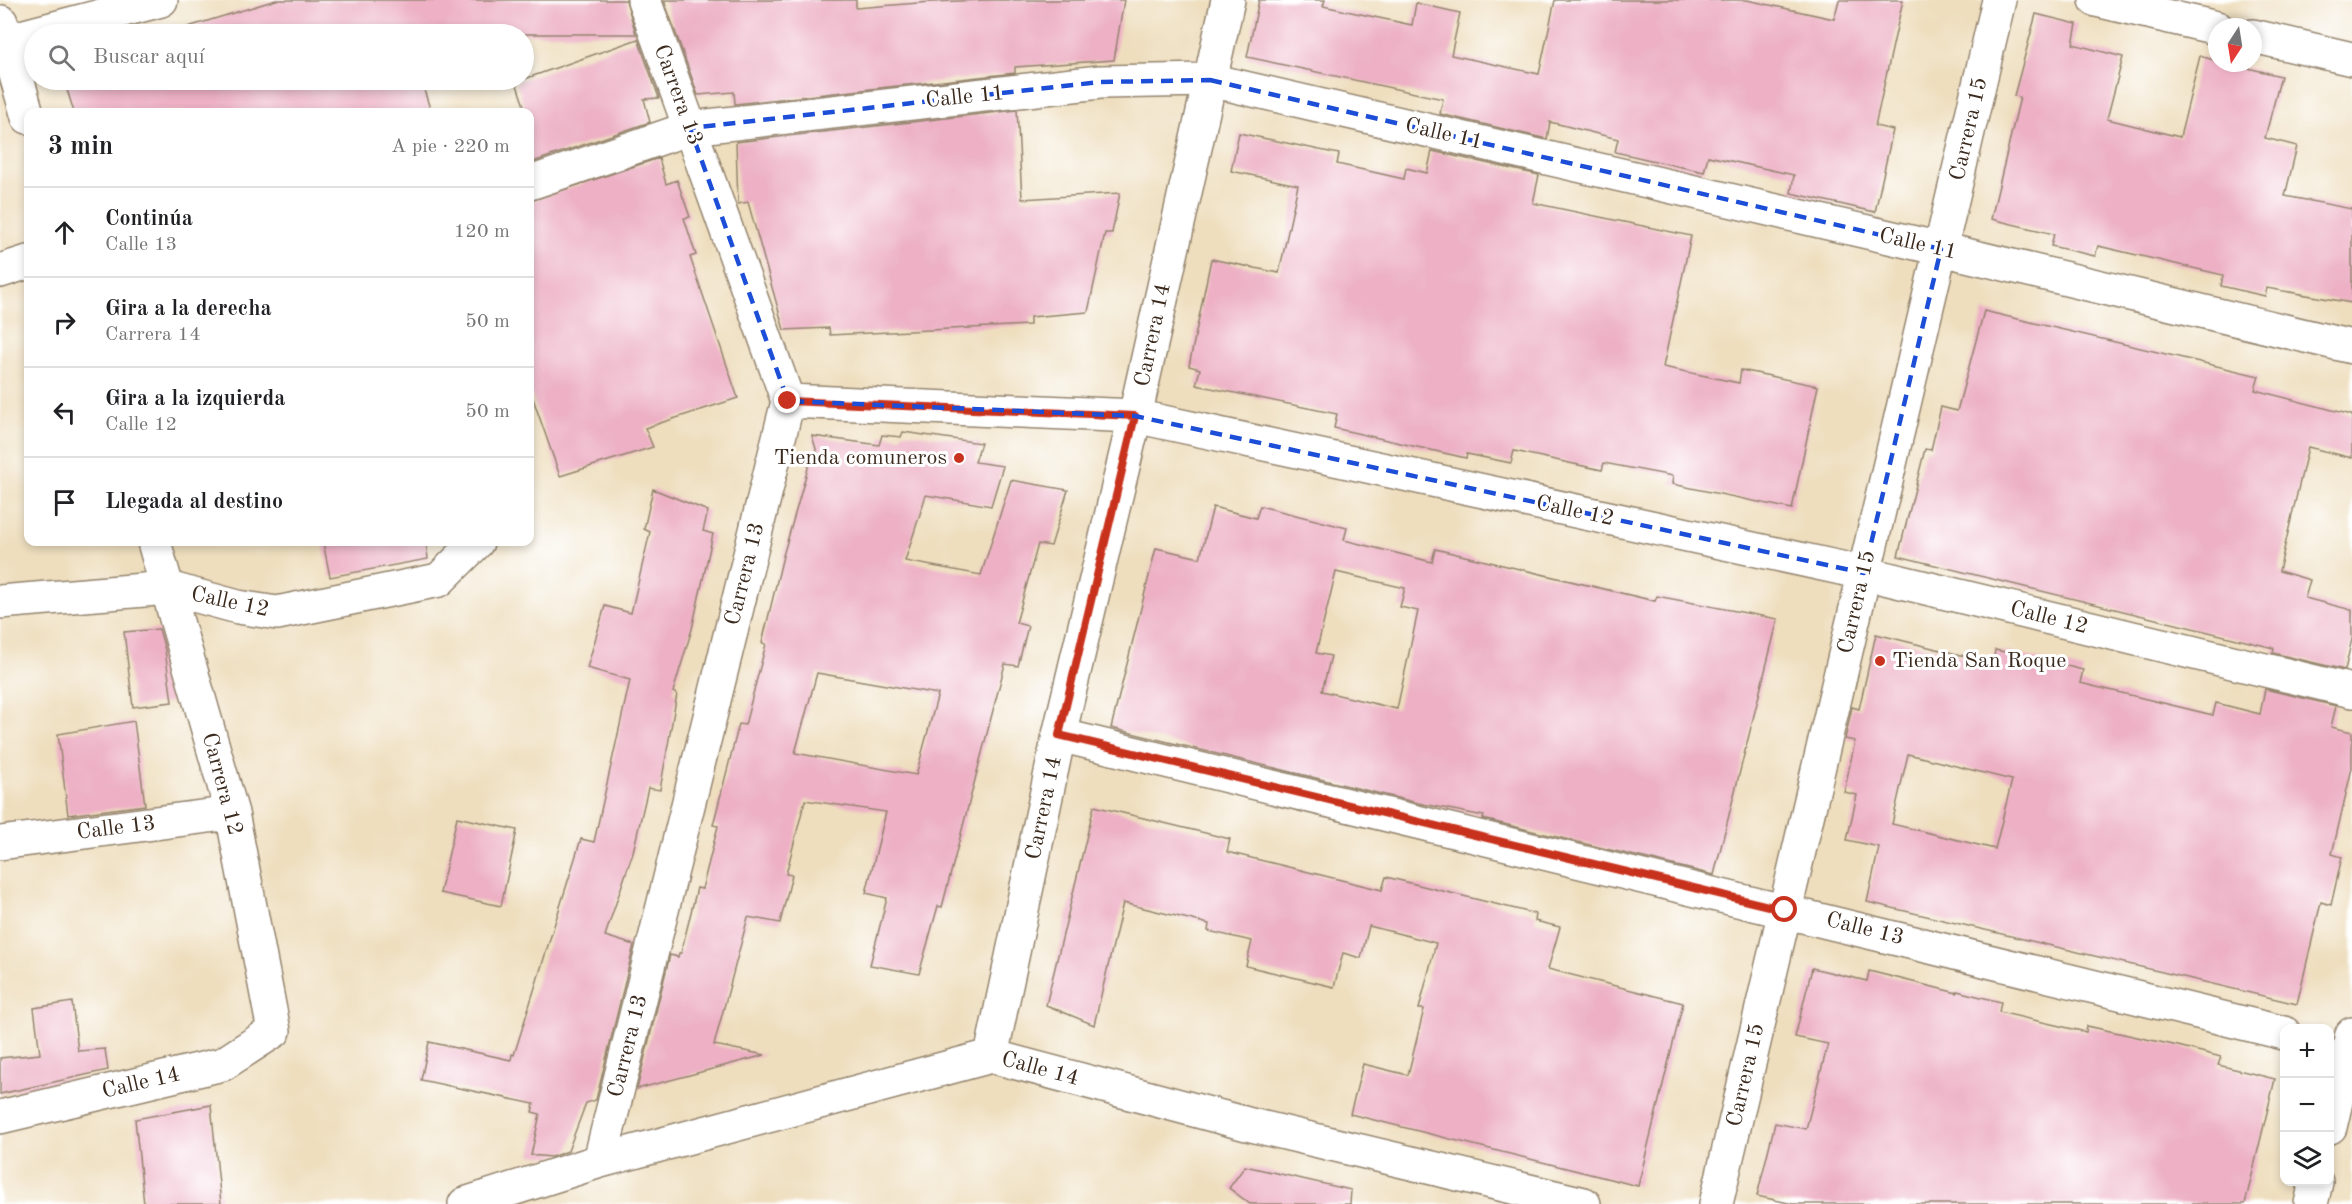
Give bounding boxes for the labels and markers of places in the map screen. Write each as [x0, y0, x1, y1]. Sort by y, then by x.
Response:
place label: Tienda comuneros [774, 447, 947, 469]
marker: Tienda comuneros [952, 451, 966, 465]
place label: Tienda San Roque [1892, 650, 2066, 672]
marker: Tienda San Roque [1873, 654, 1887, 668]

